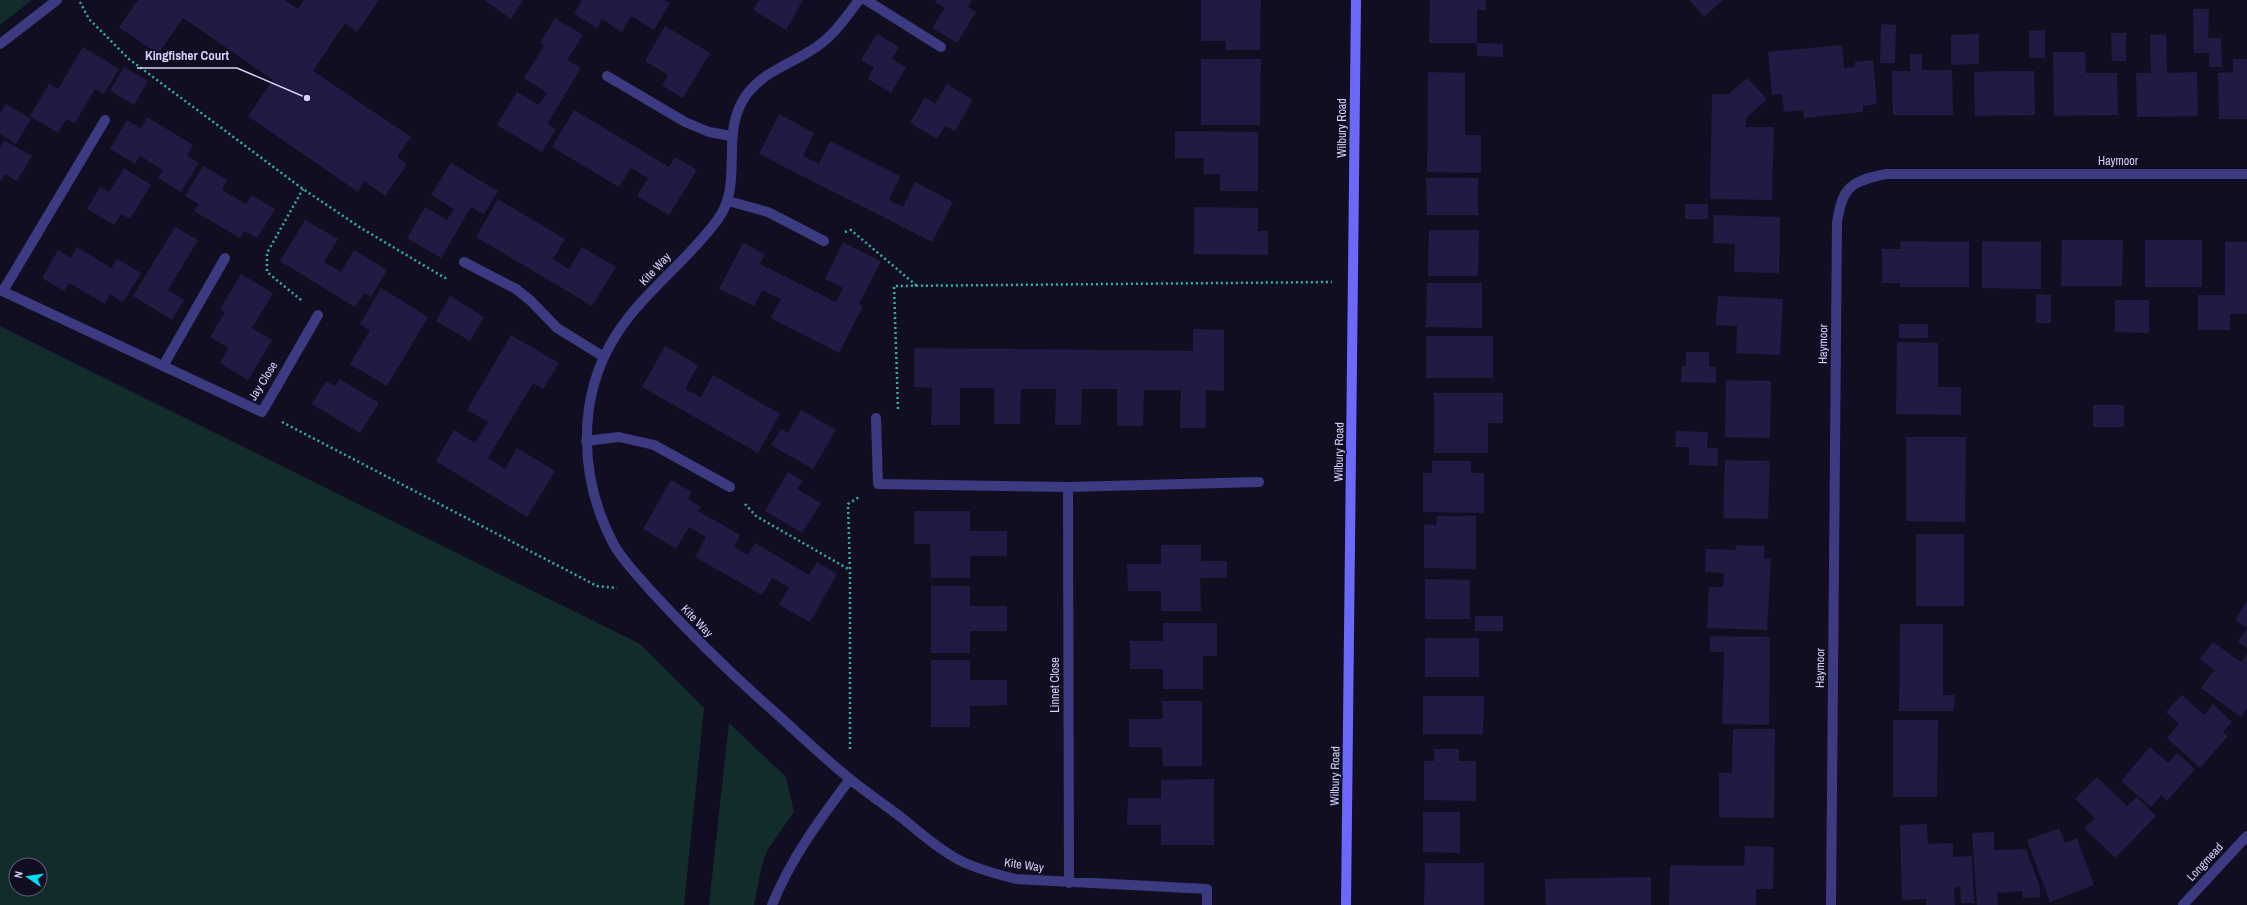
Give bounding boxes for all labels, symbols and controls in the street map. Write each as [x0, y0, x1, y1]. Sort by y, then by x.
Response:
callout: Kingfisher Court [137, 43, 237, 68]
text: Kingfisher Court [145, 47, 229, 64]
street label: Wilbury Road [1334, 98, 1350, 158]
street label: Haymoor [2098, 153, 2139, 169]
street label: Kite Way [636, 249, 674, 289]
street label: Haymoor [1815, 323, 1831, 364]
street label: Jay Close [245, 358, 281, 404]
street label: Wilbury Road [1330, 422, 1348, 482]
street label: Kite Way [677, 601, 717, 641]
street label: Haymoor [1812, 647, 1828, 688]
street label: Linnet Close [1047, 657, 1063, 713]
street label: Wilbury Road [1326, 746, 1344, 806]
street label: Longmead [2183, 840, 2227, 884]
street label: Kite Way [1003, 854, 1045, 876]
north arrow [8, 857, 48, 897]
text: N [11, 870, 26, 879]

